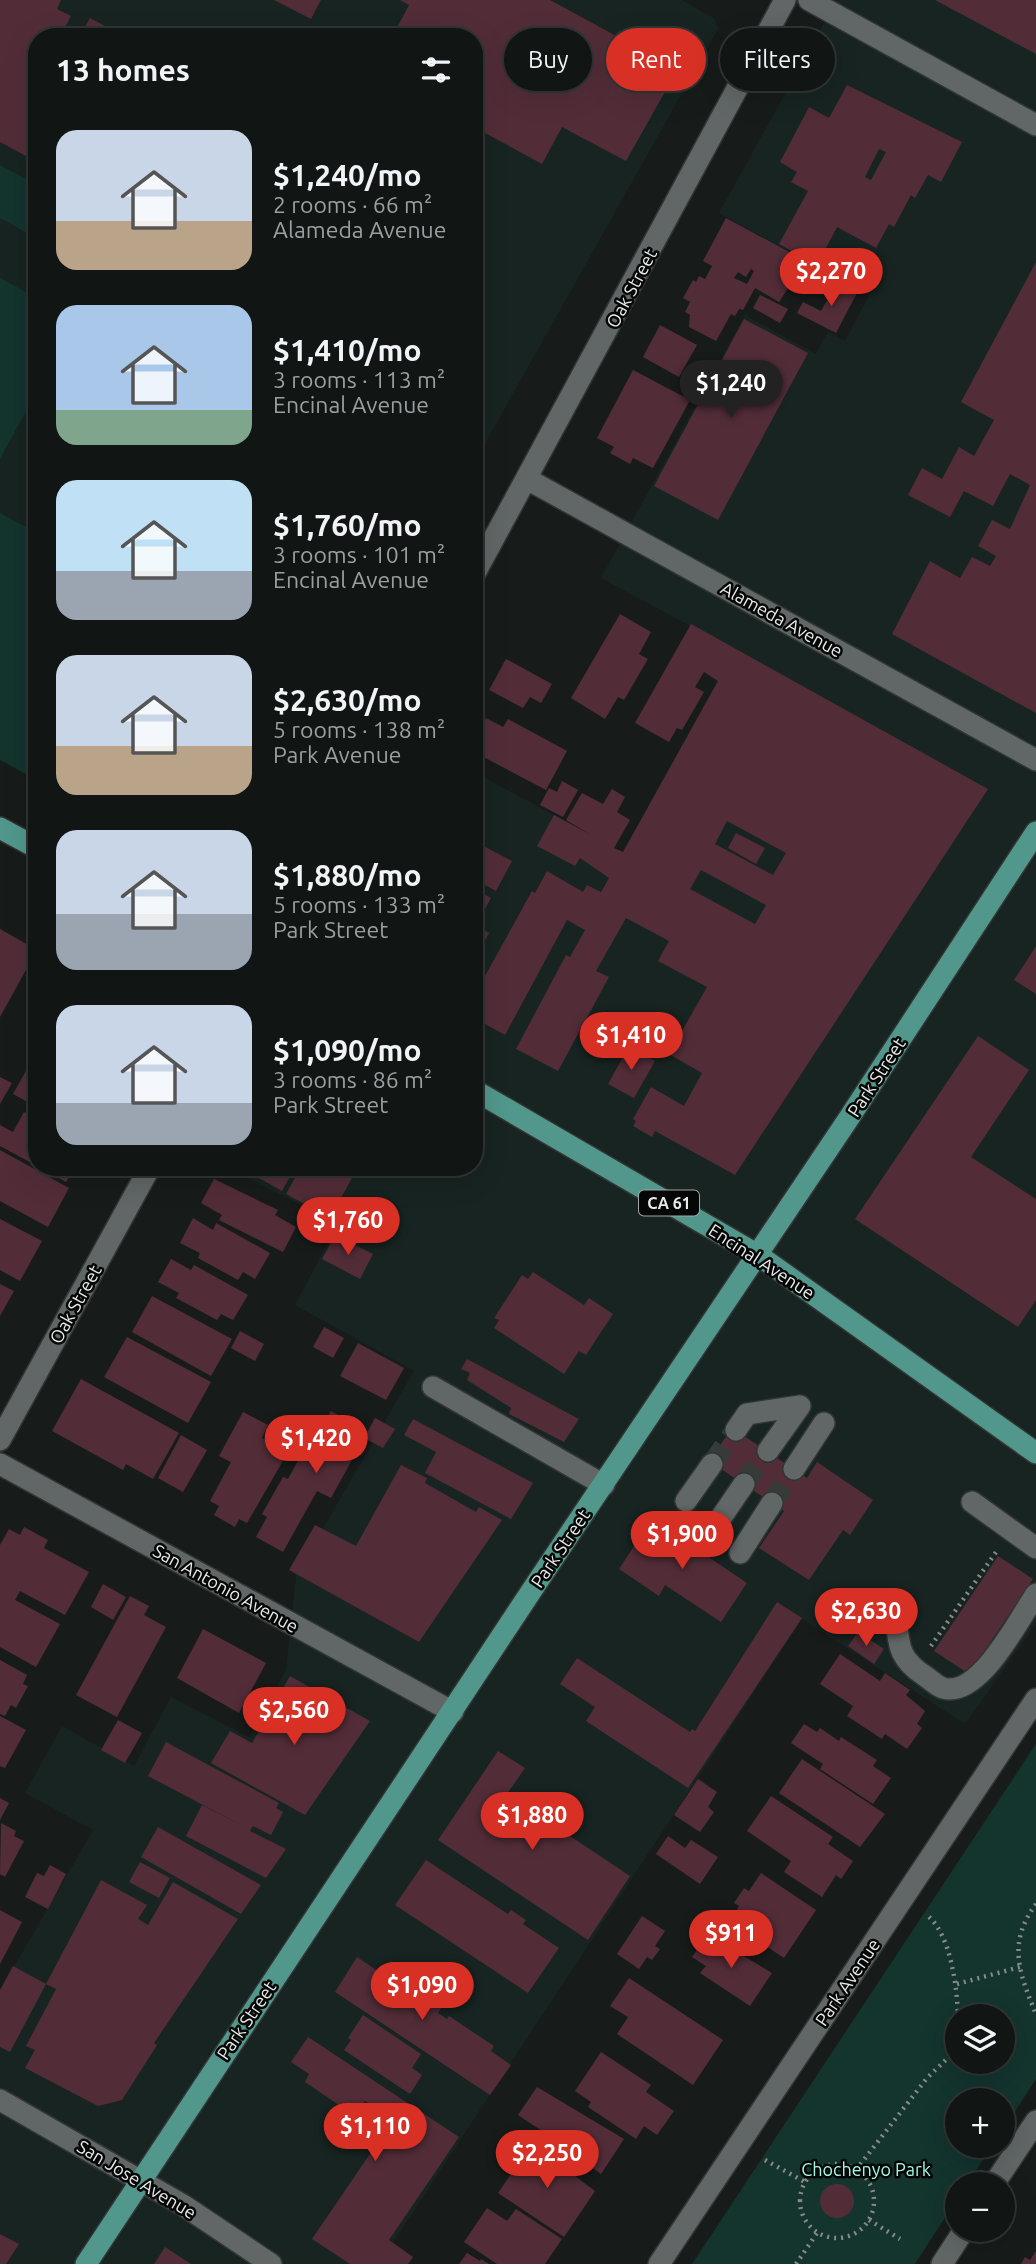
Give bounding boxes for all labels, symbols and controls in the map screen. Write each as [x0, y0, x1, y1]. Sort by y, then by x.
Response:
chip: Buy [504, 28, 592, 91]
chip: Rent [606, 28, 706, 91]
chip: Filters [720, 28, 835, 91]
icon: filters [417, 51, 455, 89]
text: 13 homes [56, 53, 190, 87]
icon: home [112, 158, 196, 242]
text: $1,240/mo [273, 158, 422, 192]
text: 2 rooms · 66 m² [273, 192, 432, 217]
text: Alameda Avenue [273, 217, 446, 242]
street label: Oak Street [602, 245, 660, 331]
pin: $2,270 [774, 248, 888, 308]
text: $2,270 [796, 258, 866, 283]
icon: home [112, 333, 196, 417]
text: $1,410/mo [273, 333, 422, 367]
pin: $1,240 [674, 360, 788, 420]
text: 3 rooms · 113 m² [273, 367, 445, 392]
text: $1,240 [696, 370, 766, 395]
text: Encinal Avenue [273, 392, 429, 417]
icon: home [112, 508, 196, 592]
text: $1,760/mo [273, 508, 422, 542]
text: 3 rooms · 101 m² [273, 542, 445, 567]
text: Encinal Avenue [273, 567, 429, 592]
street label: Alameda Avenue [718, 577, 846, 661]
icon: home [112, 683, 196, 767]
text: $2,630/mo [273, 683, 422, 717]
text: 5 rooms · 138 m² [273, 717, 445, 742]
text: Park Avenue [273, 742, 401, 767]
icon: home [112, 858, 196, 942]
text: $1,880/mo [273, 858, 422, 892]
text: 5 rooms · 133 m² [273, 892, 445, 917]
text: Park Street [273, 917, 388, 942]
pin: $1,410 [574, 1012, 688, 1072]
text: $1,410 [596, 1022, 666, 1047]
icon: home [112, 1033, 196, 1117]
text: $1,090/mo [273, 1033, 422, 1067]
street label: Park Street [843, 1034, 909, 1120]
text: 3 rooms · 86 m² [273, 1067, 432, 1092]
text: Park Street [273, 1092, 388, 1117]
road number: CA 61 [639, 1190, 699, 1216]
pin: $1,760 [291, 1198, 405, 1257]
text: $1,760 [313, 1207, 383, 1232]
street label: Encinal Avenue [705, 1219, 819, 1303]
street label: Oak Street [45, 1261, 105, 1347]
pin: $1,420 [259, 1416, 373, 1475]
text: $1,420 [281, 1425, 351, 1450]
street label: Park Street [527, 1505, 593, 1591]
pin: $1,900 [625, 1512, 739, 1571]
text: $1,900 [647, 1521, 717, 1546]
street label: San Antonio Avenue [150, 1540, 302, 1636]
pin: $2,630 [809, 1588, 923, 1648]
text: $2,630 [831, 1598, 901, 1623]
pin: $2,560 [237, 1688, 351, 1747]
text: $2,560 [259, 1697, 329, 1722]
pin: $1,880 [475, 1792, 589, 1852]
text: $1,880 [497, 1802, 567, 1827]
pin: $911 [690, 1910, 772, 1970]
text: $911 [705, 1920, 757, 1945]
street label: Park Avenue [811, 1935, 883, 2029]
pin: $1,090 [365, 1962, 479, 2022]
text: $1,090 [387, 1972, 457, 1997]
street label: Park Street [213, 1977, 279, 2063]
map controls [945, 2004, 1015, 2242]
button: layers [945, 2004, 1015, 2074]
button: + [945, 2088, 1015, 2158]
pin: $1,110 [318, 2104, 432, 2163]
text: $1,110 [340, 2113, 410, 2138]
pin: $2,250 [490, 2130, 604, 2190]
street label: San Jose Avenue [74, 2136, 200, 2222]
text: $2,250 [512, 2140, 582, 2165]
park label: Chochenyo Park [801, 2159, 931, 2179]
button: − [945, 2172, 1015, 2242]

